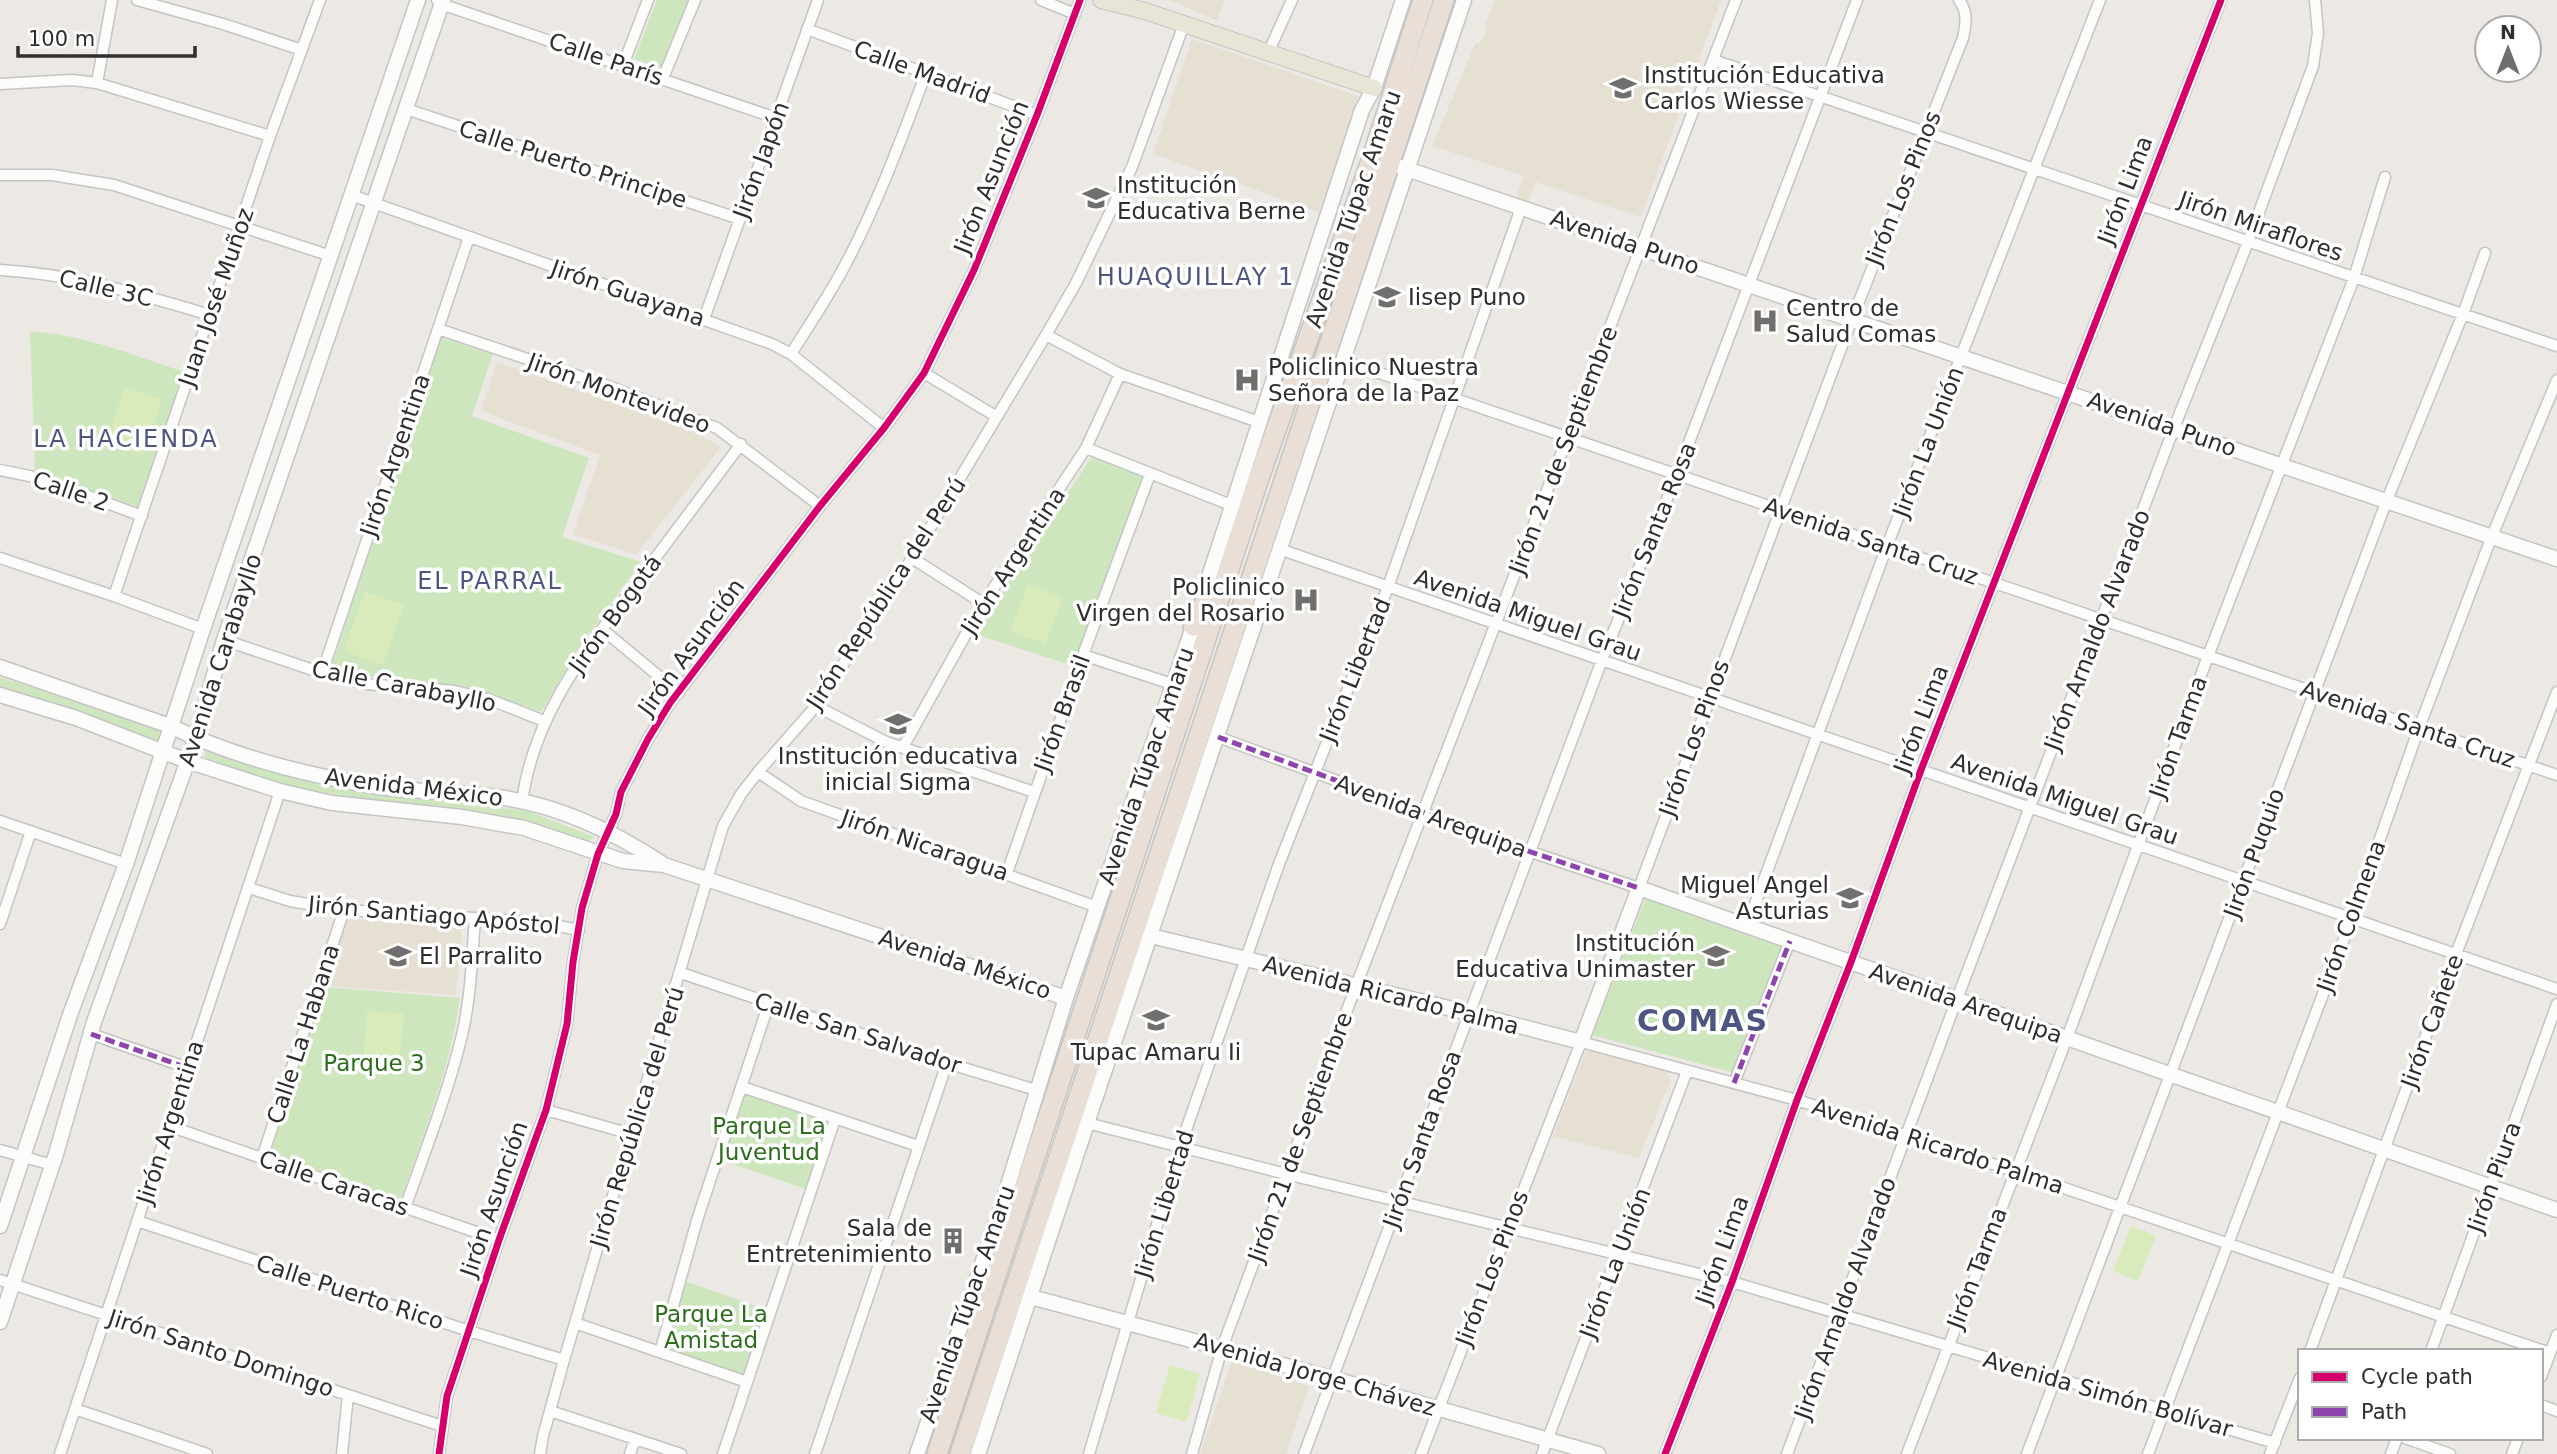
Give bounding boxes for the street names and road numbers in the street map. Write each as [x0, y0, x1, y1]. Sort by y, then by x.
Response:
street label: Calle París [545, 27, 667, 91]
street label: Calle Madrid [850, 35, 994, 109]
street label: Avenida Túpac Amaru [1300, 87, 1406, 331]
street label: Jirón Asunción [948, 97, 1034, 259]
street label: Jirón Japón [727, 98, 794, 224]
street label: Jirón Los Pinos [1859, 107, 1946, 271]
street label: Calle Puerto Principe [456, 115, 690, 213]
street label: Jirón Lima [2092, 132, 2158, 250]
street label: Jirón Miraflores [2174, 185, 2346, 266]
street label: Juan José Muñoz [173, 204, 259, 391]
street label: Avenida Puno [1547, 204, 1703, 280]
street label: Jirón Guayana [546, 254, 708, 331]
street label: Calle 3C [57, 265, 155, 311]
street label: Jirón 21 de Septiembre [1503, 322, 1622, 580]
street label: Jirón Montevideo [522, 347, 714, 438]
street label: Jirón La Unión [1887, 363, 1969, 523]
street label: Jirón Argentina [354, 370, 435, 542]
street label: Avenida Puno [2084, 386, 2240, 462]
street label: Jirón Santa Rosa [1606, 438, 1701, 623]
street label: Calle 2 [29, 466, 113, 516]
street label: Jirón República del Perú [800, 472, 971, 716]
street label: Jirón Argentina [955, 483, 1070, 641]
street label: Avenida Santa Cruz [1760, 492, 1982, 590]
street label: Jirón Arnaldo Alvarado [2038, 506, 2155, 756]
street label: Avenida Carabayllo [173, 550, 267, 770]
street label: Jirón Bogotá [562, 550, 667, 680]
street label: Avenida Miguel Grau [1411, 564, 1645, 666]
street label: Jirón Asunción [632, 574, 749, 722]
street label: Jirón Libertad [1313, 594, 1396, 748]
street label: Avenida Túpac Amaru [1093, 644, 1199, 888]
street label: Jirón Brasil [1028, 651, 1095, 777]
street label: Calle Carabayllo [310, 655, 498, 717]
street label: Jirón Los Pinos [1653, 656, 1734, 821]
street label: Jirón Lima [1888, 661, 1954, 779]
street label: Jirón Tarma [2143, 672, 2212, 803]
street label: Avenida Santa Cruz [2297, 675, 2519, 773]
street label: Avenida Miguel Grau [1948, 748, 2182, 850]
street label: Avenida México [323, 763, 505, 811]
street label: Avenida Arequipa [1332, 769, 1530, 863]
street label: Jirón Puquio [2218, 785, 2289, 923]
street label: Jirón Nicaragua [836, 804, 1012, 886]
street label: Jirón Colmena [2311, 836, 2391, 997]
street label: Jirón Santiago Apóstol [305, 891, 561, 939]
street label: Avenida México [876, 924, 1054, 1004]
street label: Calle La Habana [262, 941, 344, 1127]
street label: Avenida Ricardo Palma [1260, 951, 1522, 1039]
street label: Jirón Cañete [2395, 951, 2468, 1093]
street label: Avenida Arequipa [1866, 958, 2066, 1048]
street label: Jirón República del Perú [584, 983, 689, 1253]
street label: Calle San Salvador [751, 987, 965, 1079]
street label: Jirón 21 de Septiembre [1242, 1009, 1357, 1267]
street label: Jirón Argentina [131, 1037, 209, 1209]
street label: Jirón Santa Rosa [1377, 1047, 1466, 1233]
street label: Avenida Ricardo Palma [1809, 1093, 2067, 1199]
street label: Jirón Asunción [455, 1118, 533, 1282]
street label: Jirón Piura [2461, 1118, 2526, 1238]
street label: Jirón Libertad [1129, 1127, 1199, 1283]
street label: Calle Caracas [256, 1145, 412, 1221]
street label: Jirón Arnaldo Alvarado [1788, 1173, 1901, 1425]
street label: Avenida Túpac Amaru [914, 1182, 1020, 1426]
street label: Jirón La Unión [1574, 1184, 1656, 1344]
street label: Jirón Los Pinos [1450, 1187, 1534, 1351]
street label: Jirón Lima [1690, 1192, 1754, 1310]
street label: Jirón Tarma [1941, 1204, 2012, 1334]
street label: Calle Puerto Rico [253, 1249, 447, 1335]
street label: Jirón Santo Domingo [103, 1304, 337, 1402]
street label: Avenida Jorge Chávez [1191, 1327, 1439, 1421]
street label: Avenida Simón Bolívar [1980, 1346, 2236, 1442]

